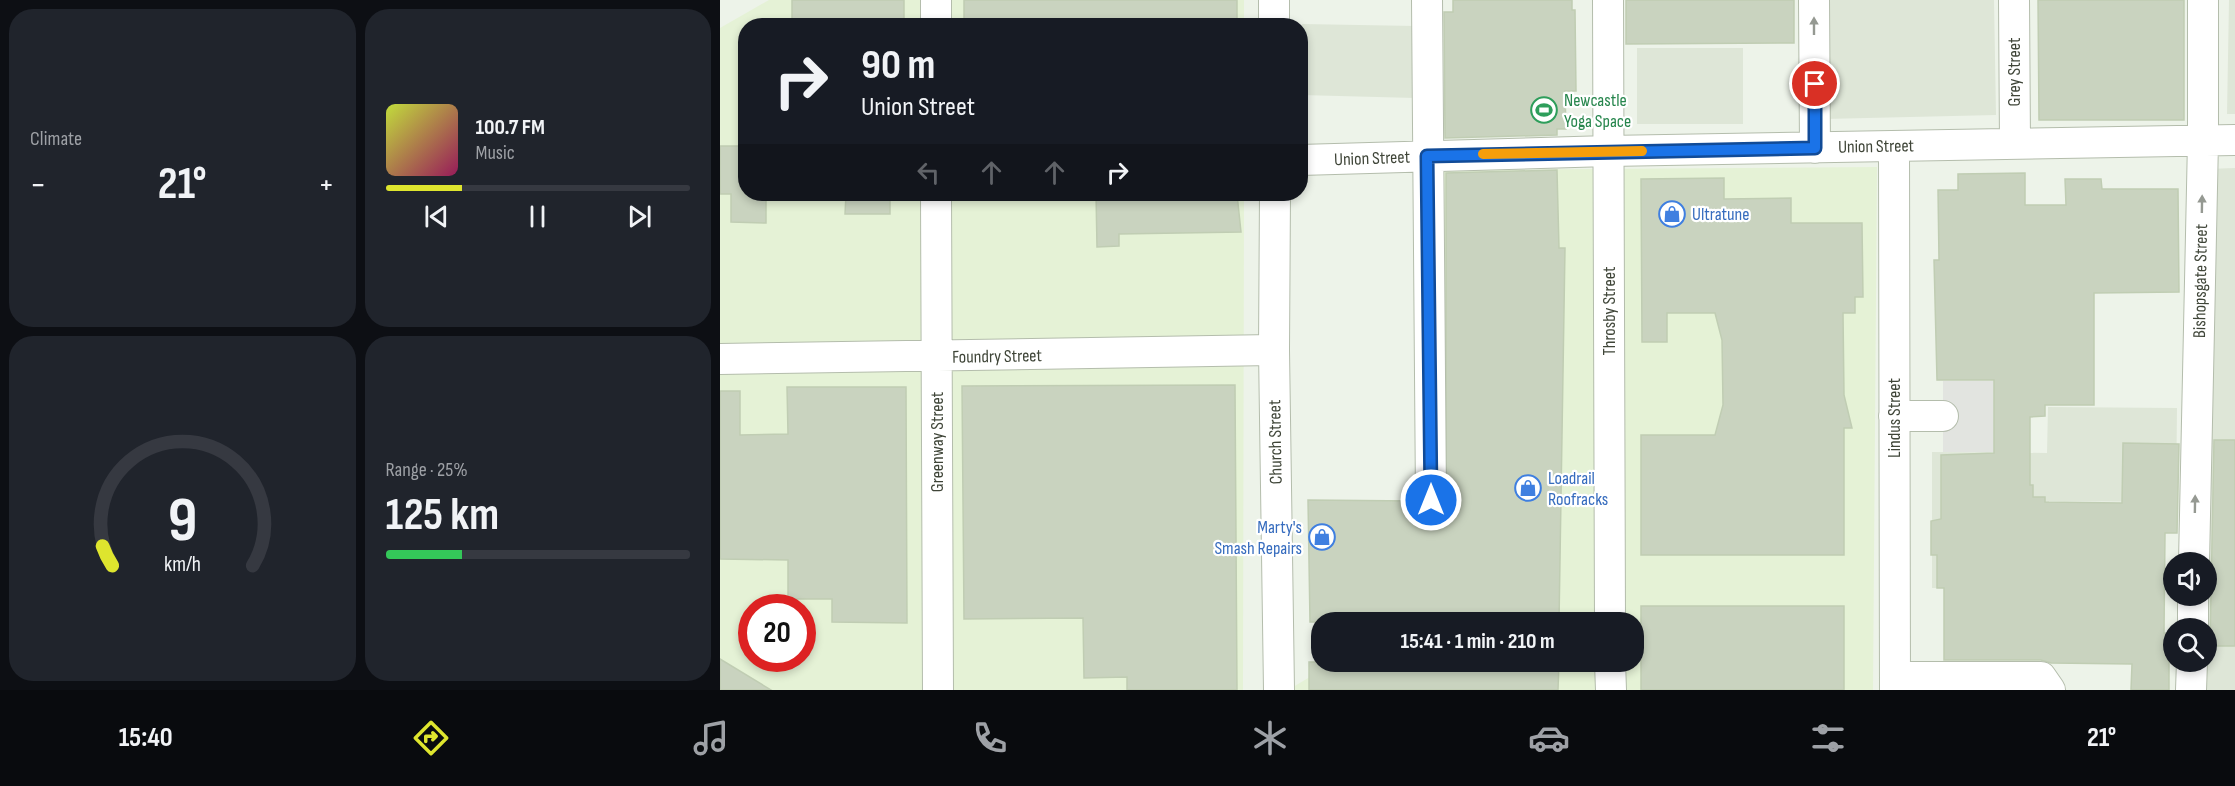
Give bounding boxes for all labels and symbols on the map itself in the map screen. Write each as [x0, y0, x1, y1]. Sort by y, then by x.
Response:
one-way arrow [1809, 17, 1819, 36]
street label: Grey Street [2004, 37, 2025, 106]
pin [1789, 58, 1840, 109]
place label: Newcastle Yoga Space [1564, 90, 1631, 132]
sports icon: Newcastle Yoga Space [1529, 95, 1559, 125]
street label: Union Street [1838, 135, 1915, 158]
street label: Union Street [1334, 147, 1411, 170]
one-way arrow [2197, 195, 2207, 214]
shop icon: Ultratune [1657, 199, 1687, 229]
place label: Ultratune [1692, 204, 1750, 225]
street label: Bishopsgate Street [2189, 223, 2212, 338]
street label: Throsby Street [1599, 266, 1620, 355]
street label: Foundry Street [952, 345, 1043, 368]
street label: Lindus Street [1884, 377, 1905, 458]
street label: Greenway Street [927, 391, 948, 492]
street label: Church Street [1264, 399, 1287, 484]
position arrow [1399, 468, 1463, 532]
place label: Loadrail Roofracks [1548, 468, 1608, 510]
shop icon: Loadrail Roofracks [1513, 473, 1543, 503]
one-way arrow [2191, 495, 2200, 514]
place label: Marty's Smash Repairs [1214, 517, 1302, 559]
shop icon: Marty's Smash Repairs [1307, 522, 1337, 552]
speed limit sign: 20 [738, 594, 816, 672]

